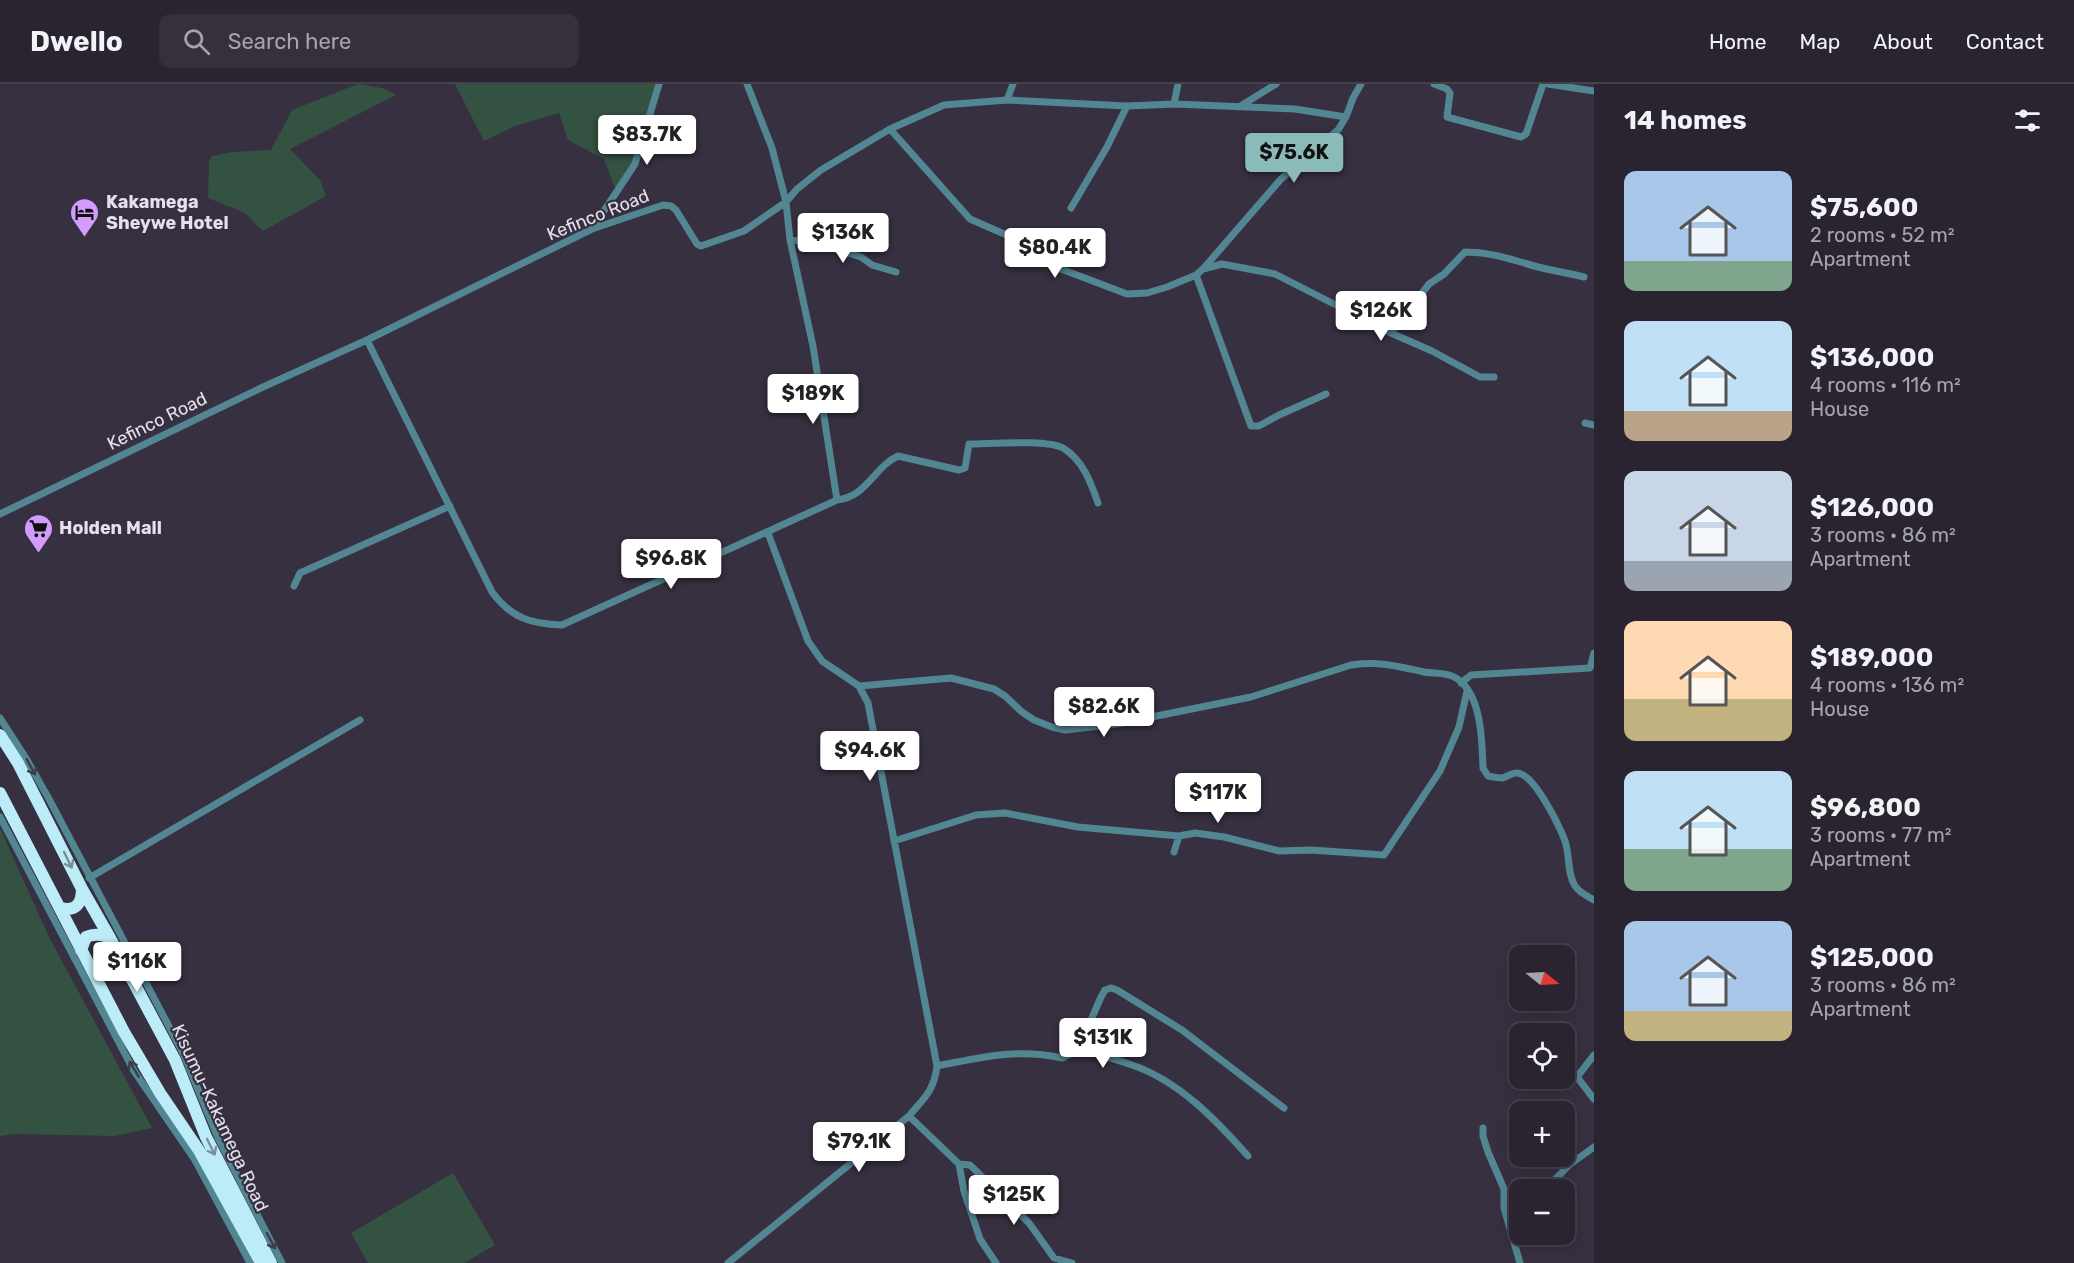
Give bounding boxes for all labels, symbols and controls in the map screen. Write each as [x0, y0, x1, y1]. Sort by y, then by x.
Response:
search box [159, 14, 579, 68]
text: Dwello [30, 25, 123, 58]
icon: search [180, 25, 213, 58]
text: Search here [228, 28, 351, 55]
text: Home [1709, 29, 1766, 54]
text: Map [1799, 29, 1840, 54]
text: About [1873, 29, 1933, 54]
text: Contact [1966, 29, 2044, 54]
icon: filters [2011, 104, 2044, 137]
text: 14 homes [1624, 105, 1747, 136]
pin: $83.7K [598, 115, 696, 166]
text: $83.7K [612, 122, 682, 146]
pin: $75.6K [1245, 133, 1343, 184]
text: $75.6K [1259, 140, 1329, 164]
street label: Kefinco Road [544, 184, 652, 246]
place label: Kakamega Sheywe Hotel [106, 191, 229, 234]
text: $75,600 [1810, 192, 1918, 223]
icon: home [1672, 195, 1744, 267]
hotel icon: Kakamega Sheywe Hotel [69, 196, 101, 238]
pin: $136K [801, 213, 885, 264]
text: $136K [812, 220, 874, 244]
text: 2 rooms · 52 m² [1810, 223, 1955, 247]
pin: $80.4K [1006, 228, 1104, 279]
text: $80.4K [1019, 235, 1091, 259]
text: Apartment [1810, 247, 1911, 271]
pin: $126K [1339, 291, 1423, 342]
text: $126K [1350, 298, 1412, 322]
text: $136,000 [1810, 342, 1934, 373]
icon: home [1672, 345, 1744, 417]
text: 4 rooms · 116 m² [1810, 373, 1961, 397]
pin: $189K [771, 374, 855, 425]
text: $189K [782, 381, 844, 405]
street label: Kefinco Road [103, 387, 211, 455]
text: House [1810, 397, 1869, 421]
text: $126,000 [1810, 492, 1934, 523]
icon: home [1672, 495, 1744, 567]
supermarket icon: Holden Mall [22, 512, 54, 554]
place label: Holden Mall [59, 517, 162, 539]
text: 3 rooms · 86 m² [1810, 523, 1956, 547]
pin: $96.8K [622, 539, 720, 590]
text: $96.8K [635, 546, 707, 570]
text: Apartment [1810, 547, 1911, 571]
text: $189,000 [1810, 642, 1933, 673]
icon: home [1672, 645, 1744, 717]
text: 4 rooms · 136 m² [1810, 673, 1964, 697]
pin: $82.6K [1055, 687, 1153, 738]
text: $82.6K [1068, 694, 1140, 718]
text: House [1810, 697, 1869, 721]
pin: $94.6K [821, 731, 919, 782]
text: $94.6K [834, 738, 906, 762]
one-way arrow [25, 758, 37, 775]
pin: $117K [1176, 773, 1260, 824]
text: $117K [1189, 780, 1247, 804]
text: $96,800 [1810, 792, 1921, 823]
icon: home [1672, 795, 1744, 867]
text: 3 rooms · 77 m² [1810, 823, 1952, 847]
text: Apartment [1810, 847, 1911, 871]
one-way arrow [62, 850, 74, 868]
pin: $116K [95, 942, 179, 993]
text: $125,000 [1810, 942, 1934, 973]
north arrow [1509, 945, 1575, 1011]
map controls [1509, 945, 1575, 1245]
icon: home [1672, 945, 1744, 1017]
text: $116K [107, 949, 167, 973]
text: 3 rooms · 86 m² [1810, 973, 1956, 997]
text: Apartment [1810, 997, 1911, 1021]
pin: $131K [1061, 1018, 1145, 1069]
street label: Kisumu-Kakamega Road [167, 1021, 273, 1215]
button: locate [1509, 1023, 1575, 1089]
text: $131K [1073, 1025, 1133, 1049]
one-way arrow [127, 1061, 139, 1078]
button: + [1509, 1101, 1575, 1167]
pin: $79.1K [810, 1122, 908, 1173]
text: $79.1K [827, 1129, 891, 1153]
one-way arrow [205, 1137, 217, 1155]
pin: $125K [972, 1175, 1056, 1226]
button: − [1509, 1179, 1575, 1245]
text: $125K [983, 1182, 1045, 1206]
one-way arrow [266, 1231, 277, 1249]

